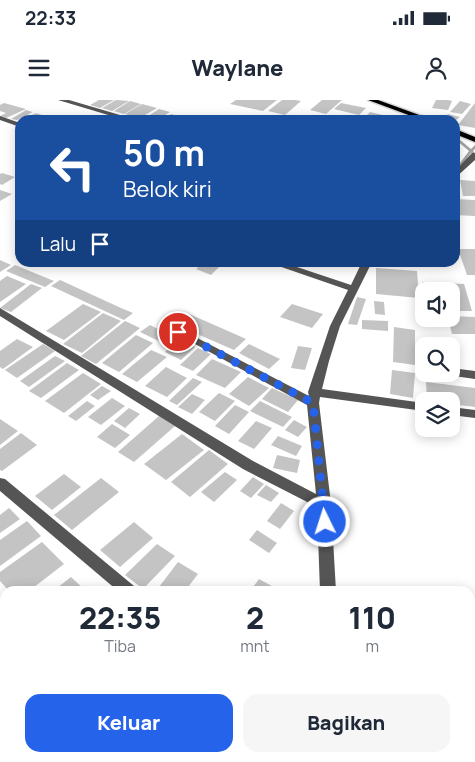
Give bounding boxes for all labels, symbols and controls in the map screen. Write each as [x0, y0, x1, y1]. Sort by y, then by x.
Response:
text: 22:33 [25, 5, 76, 31]
text: Waylane [192, 53, 283, 83]
icon: menu [25, 54, 53, 82]
icon: person [422, 54, 450, 82]
text: 50 m [123, 129, 205, 177]
icon: left [40, 135, 105, 200]
text: Belok kiri [123, 174, 212, 204]
icon: arrive [86, 230, 114, 258]
text: Lalu [40, 231, 76, 257]
map controls [415, 282, 460, 437]
button: sound [415, 282, 460, 327]
pin [157, 311, 199, 353]
icon: arrive [164, 318, 192, 346]
button: search [415, 337, 460, 382]
button: layers [415, 392, 460, 437]
position arrow [298, 495, 350, 547]
text: 22:35 [79, 597, 161, 638]
text: 2 [246, 597, 264, 638]
text: 110 [349, 597, 396, 638]
text: Tiba [104, 635, 136, 657]
text: mnt [240, 635, 270, 657]
text: m [366, 635, 379, 657]
button: Keluar [25, 694, 233, 752]
button: Bagikan [243, 694, 450, 752]

